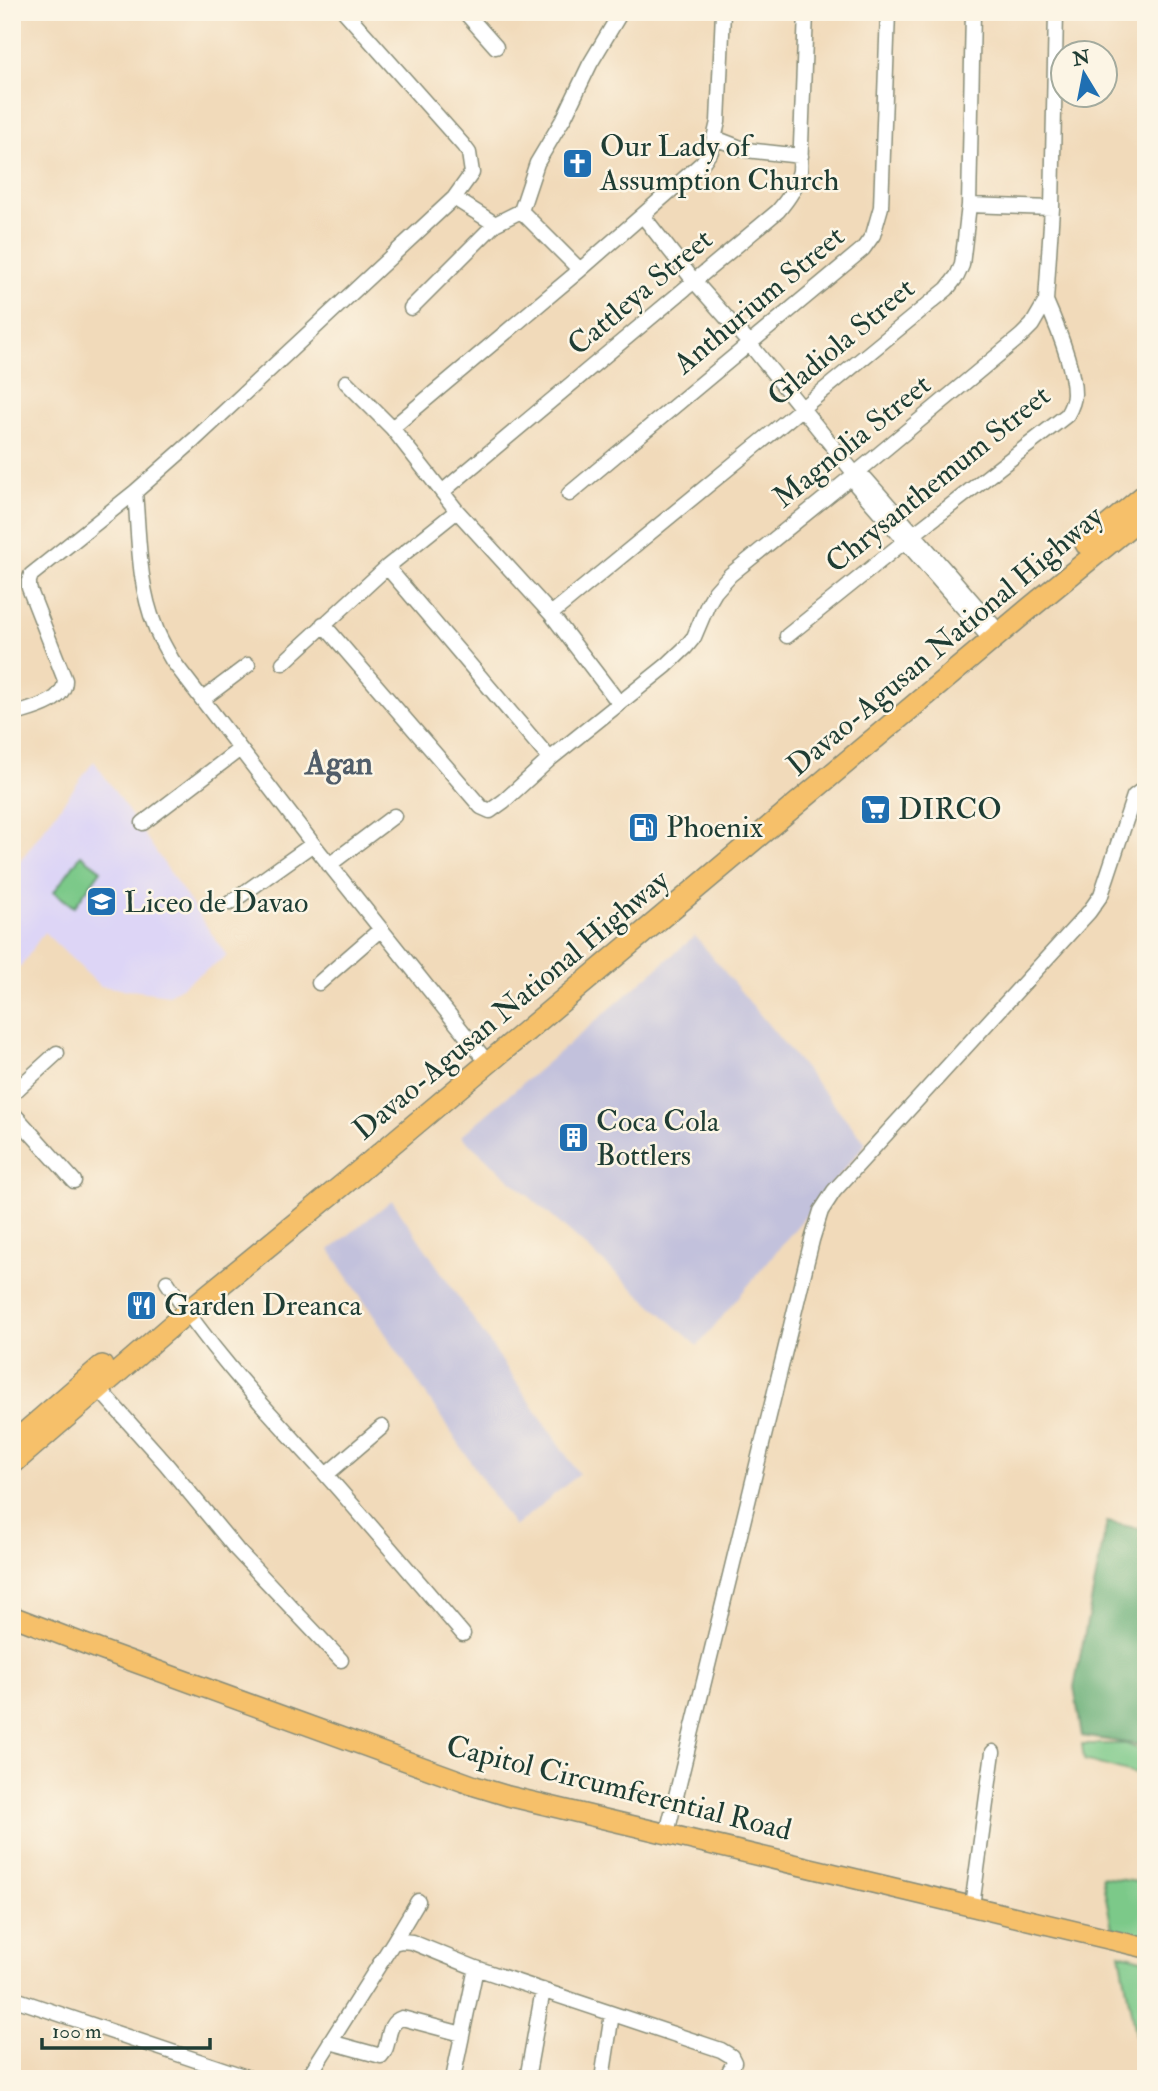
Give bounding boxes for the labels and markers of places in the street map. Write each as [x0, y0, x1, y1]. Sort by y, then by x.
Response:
place label: Our Lady of Assumption Church [599, 128, 839, 199]
church icon: Our Lady of Assumption Church [560, 146, 594, 180]
place label: DIRCO [898, 791, 1002, 828]
supermarket icon: DIRCO [858, 792, 892, 826]
place label: Phoenix [666, 809, 763, 846]
fuel station icon: Phoenix [626, 810, 660, 844]
place label: Liceo de Davao [124, 884, 308, 921]
school or university icon: Liceo de Davao [84, 885, 118, 919]
place label: Coca Cola Bottlers [596, 1103, 720, 1174]
building icon: Coca Cola Bottlers [556, 1121, 590, 1155]
place label: Garden Dreanca [164, 1287, 363, 1324]
restaurant icon: Garden Dreanca [124, 1288, 158, 1322]

